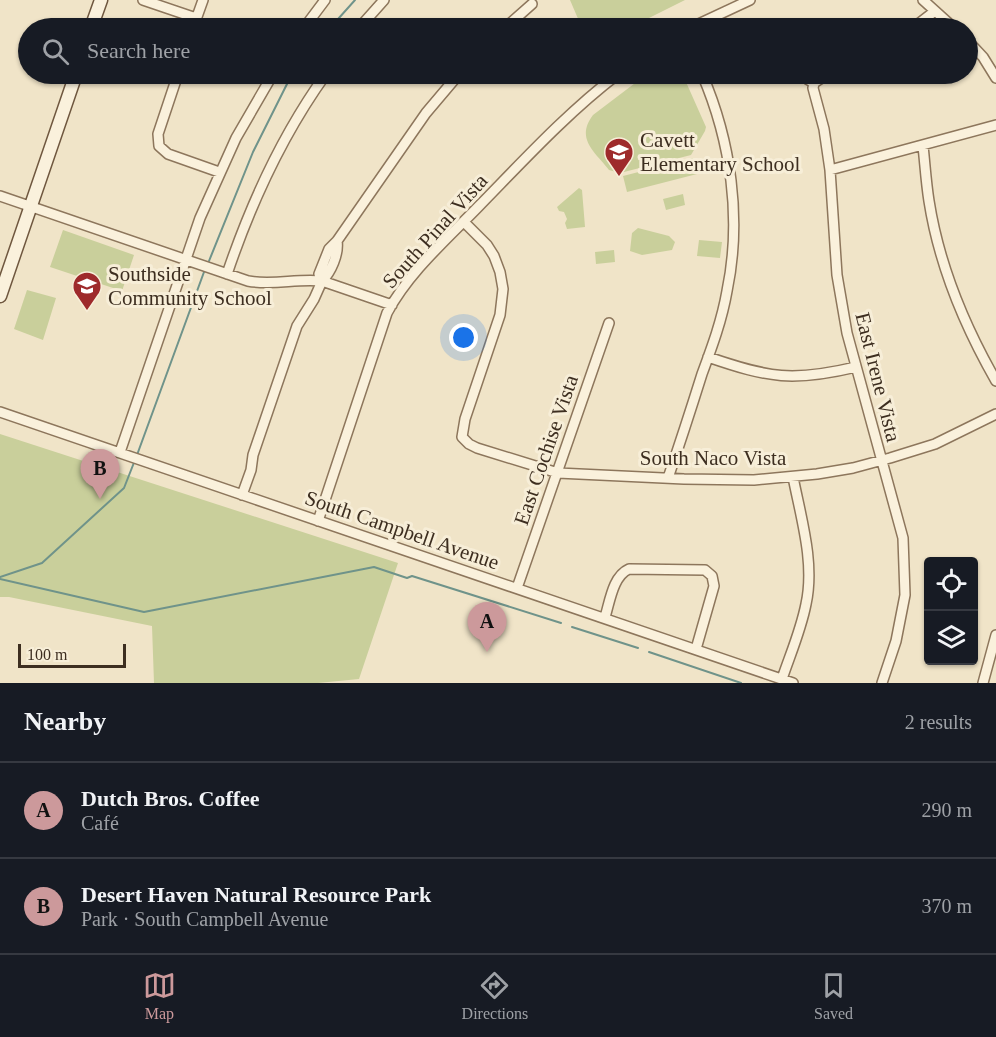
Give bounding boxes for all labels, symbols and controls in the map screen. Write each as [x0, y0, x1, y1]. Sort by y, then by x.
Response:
search box [18, 18, 978, 84]
icon: search [39, 35, 72, 68]
text: Search here [87, 38, 190, 63]
place label: Cavett Elementary School [640, 128, 801, 176]
school or university icon: Cavett Elementary School [603, 136, 635, 178]
street label: South Pinal Vista [377, 168, 493, 293]
place label: Southside Community School [108, 262, 272, 310]
school or university icon: Southside Community School [71, 270, 103, 312]
street label: East Irene Vista [850, 310, 906, 445]
your location [449, 323, 478, 352]
street label: East Cochise Vista [509, 371, 583, 528]
street label: South Naco Vista [640, 446, 787, 470]
pin: B [80, 450, 120, 499]
street label: South Campbell Avenue [302, 485, 502, 575]
map controls [924, 557, 978, 665]
button: locate [924, 557, 978, 611]
pin: A [468, 602, 506, 652]
button: layers [924, 611, 978, 665]
scale bar [18, 641, 126, 668]
text: 100 m [27, 646, 67, 663]
text: Nearby [24, 707, 106, 736]
text: 2 results [905, 711, 972, 733]
text: Dutch Bros. Coffee [81, 786, 260, 811]
text: A [36, 799, 51, 821]
text: 290 m [921, 799, 972, 821]
text: Café [81, 812, 119, 834]
text: Desert Haven Natural Resource Park [81, 882, 431, 907]
text: B [37, 895, 50, 917]
text: 370 m [921, 895, 972, 917]
text: Park · South Campbell Avenue [81, 908, 328, 930]
tab: Map [143, 969, 176, 1023]
tab: Directions [462, 969, 528, 1023]
tab: Saved [814, 969, 853, 1023]

